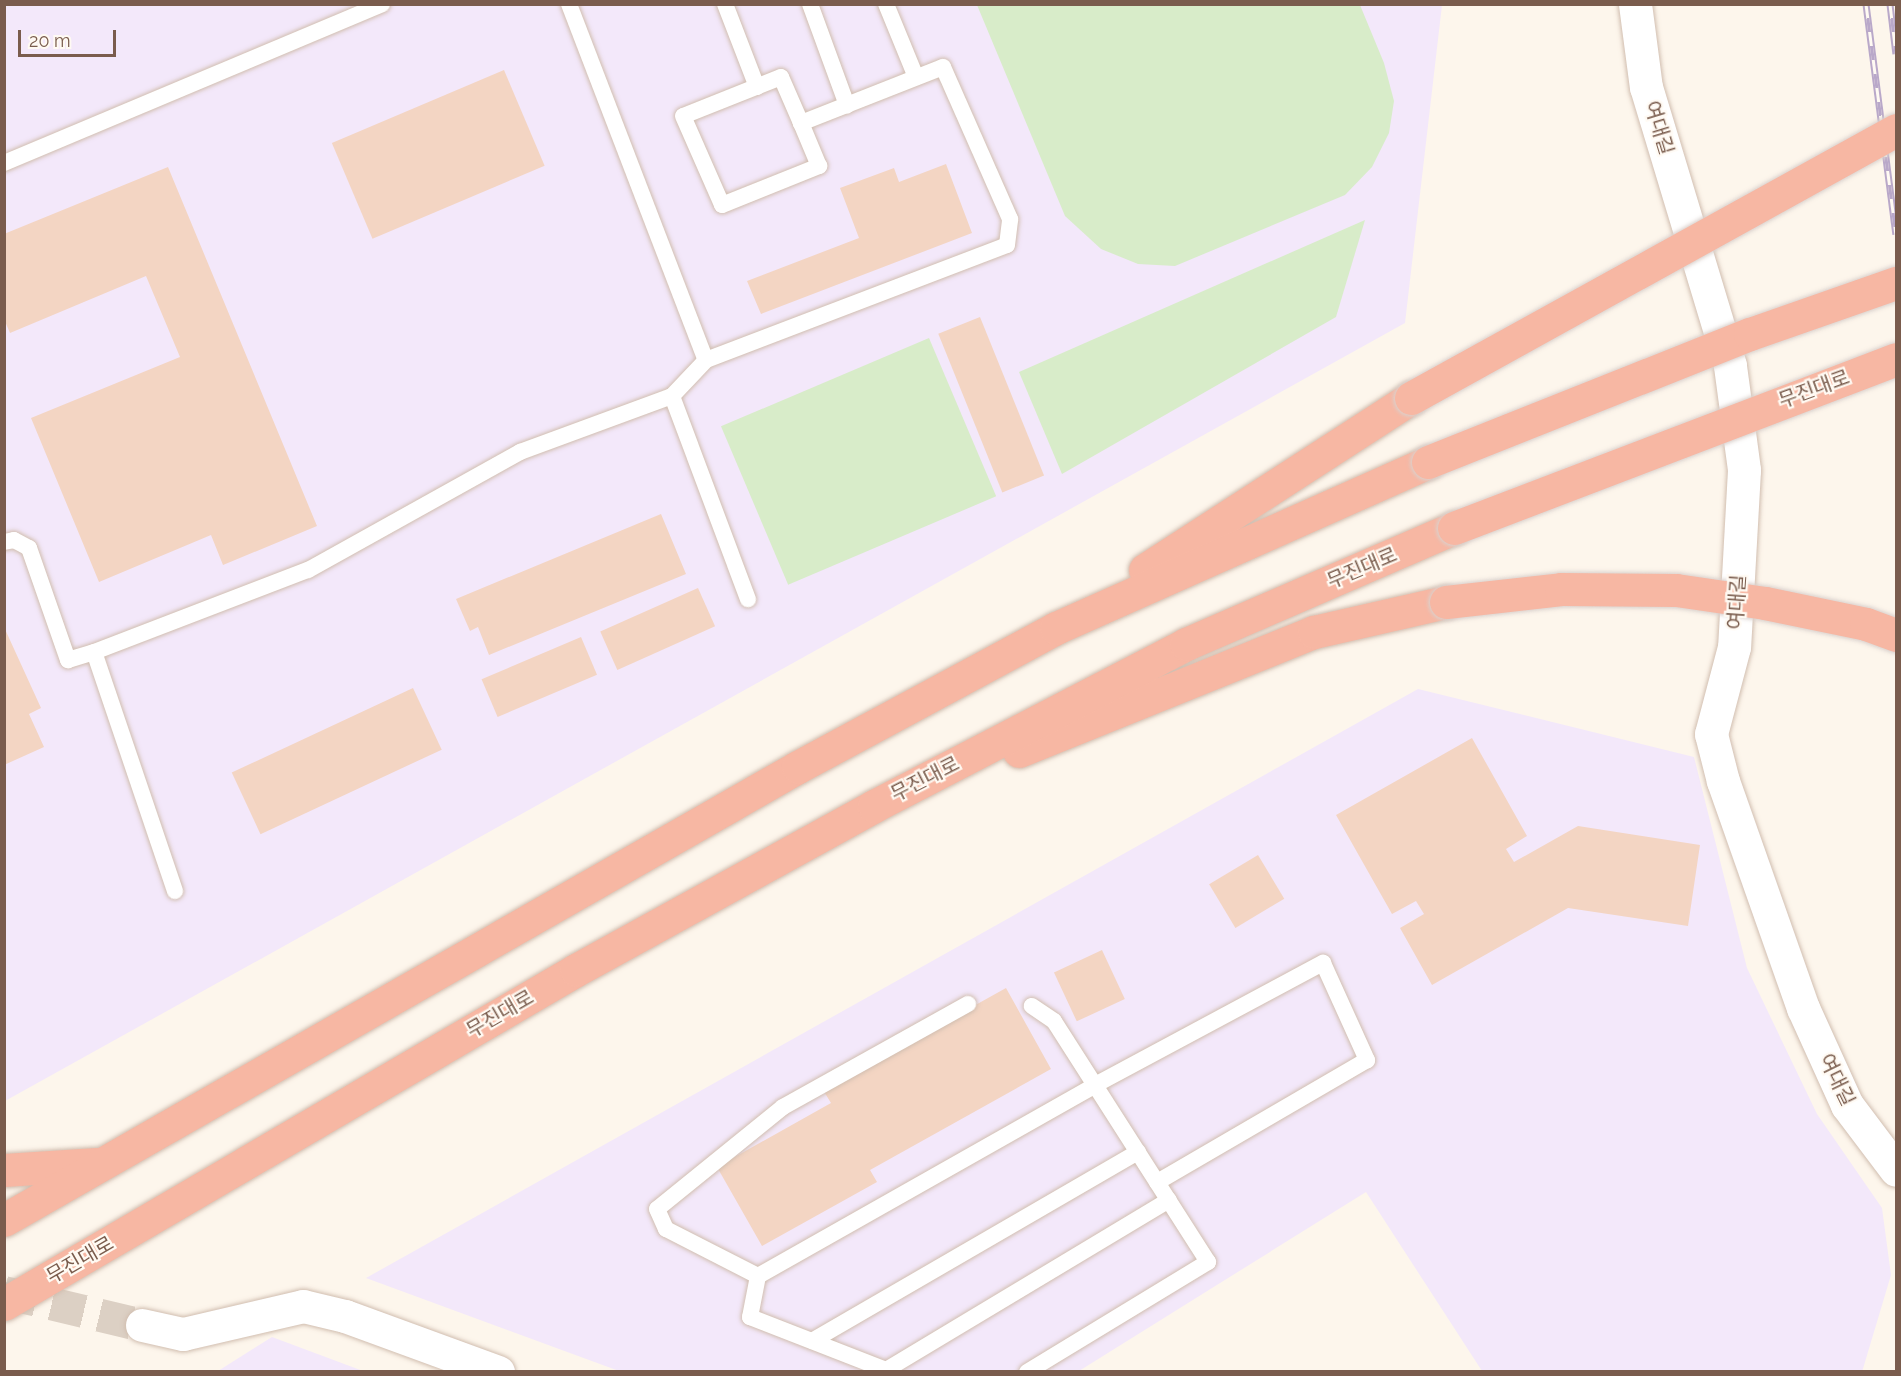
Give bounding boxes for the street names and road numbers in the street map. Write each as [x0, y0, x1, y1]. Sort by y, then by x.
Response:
street label: 여대길 [1639, 98, 1679, 158]
street label: 무진대로 [1775, 365, 1853, 413]
street label: 무진대로 [1323, 543, 1401, 593]
street label: 여대길 [1723, 574, 1751, 630]
street label: 무진대로 [887, 752, 963, 806]
street label: 무진대로 [462, 985, 538, 1043]
street label: 여대길 [1814, 1050, 1860, 1110]
street label: 무진대로 [42, 1231, 118, 1289]

